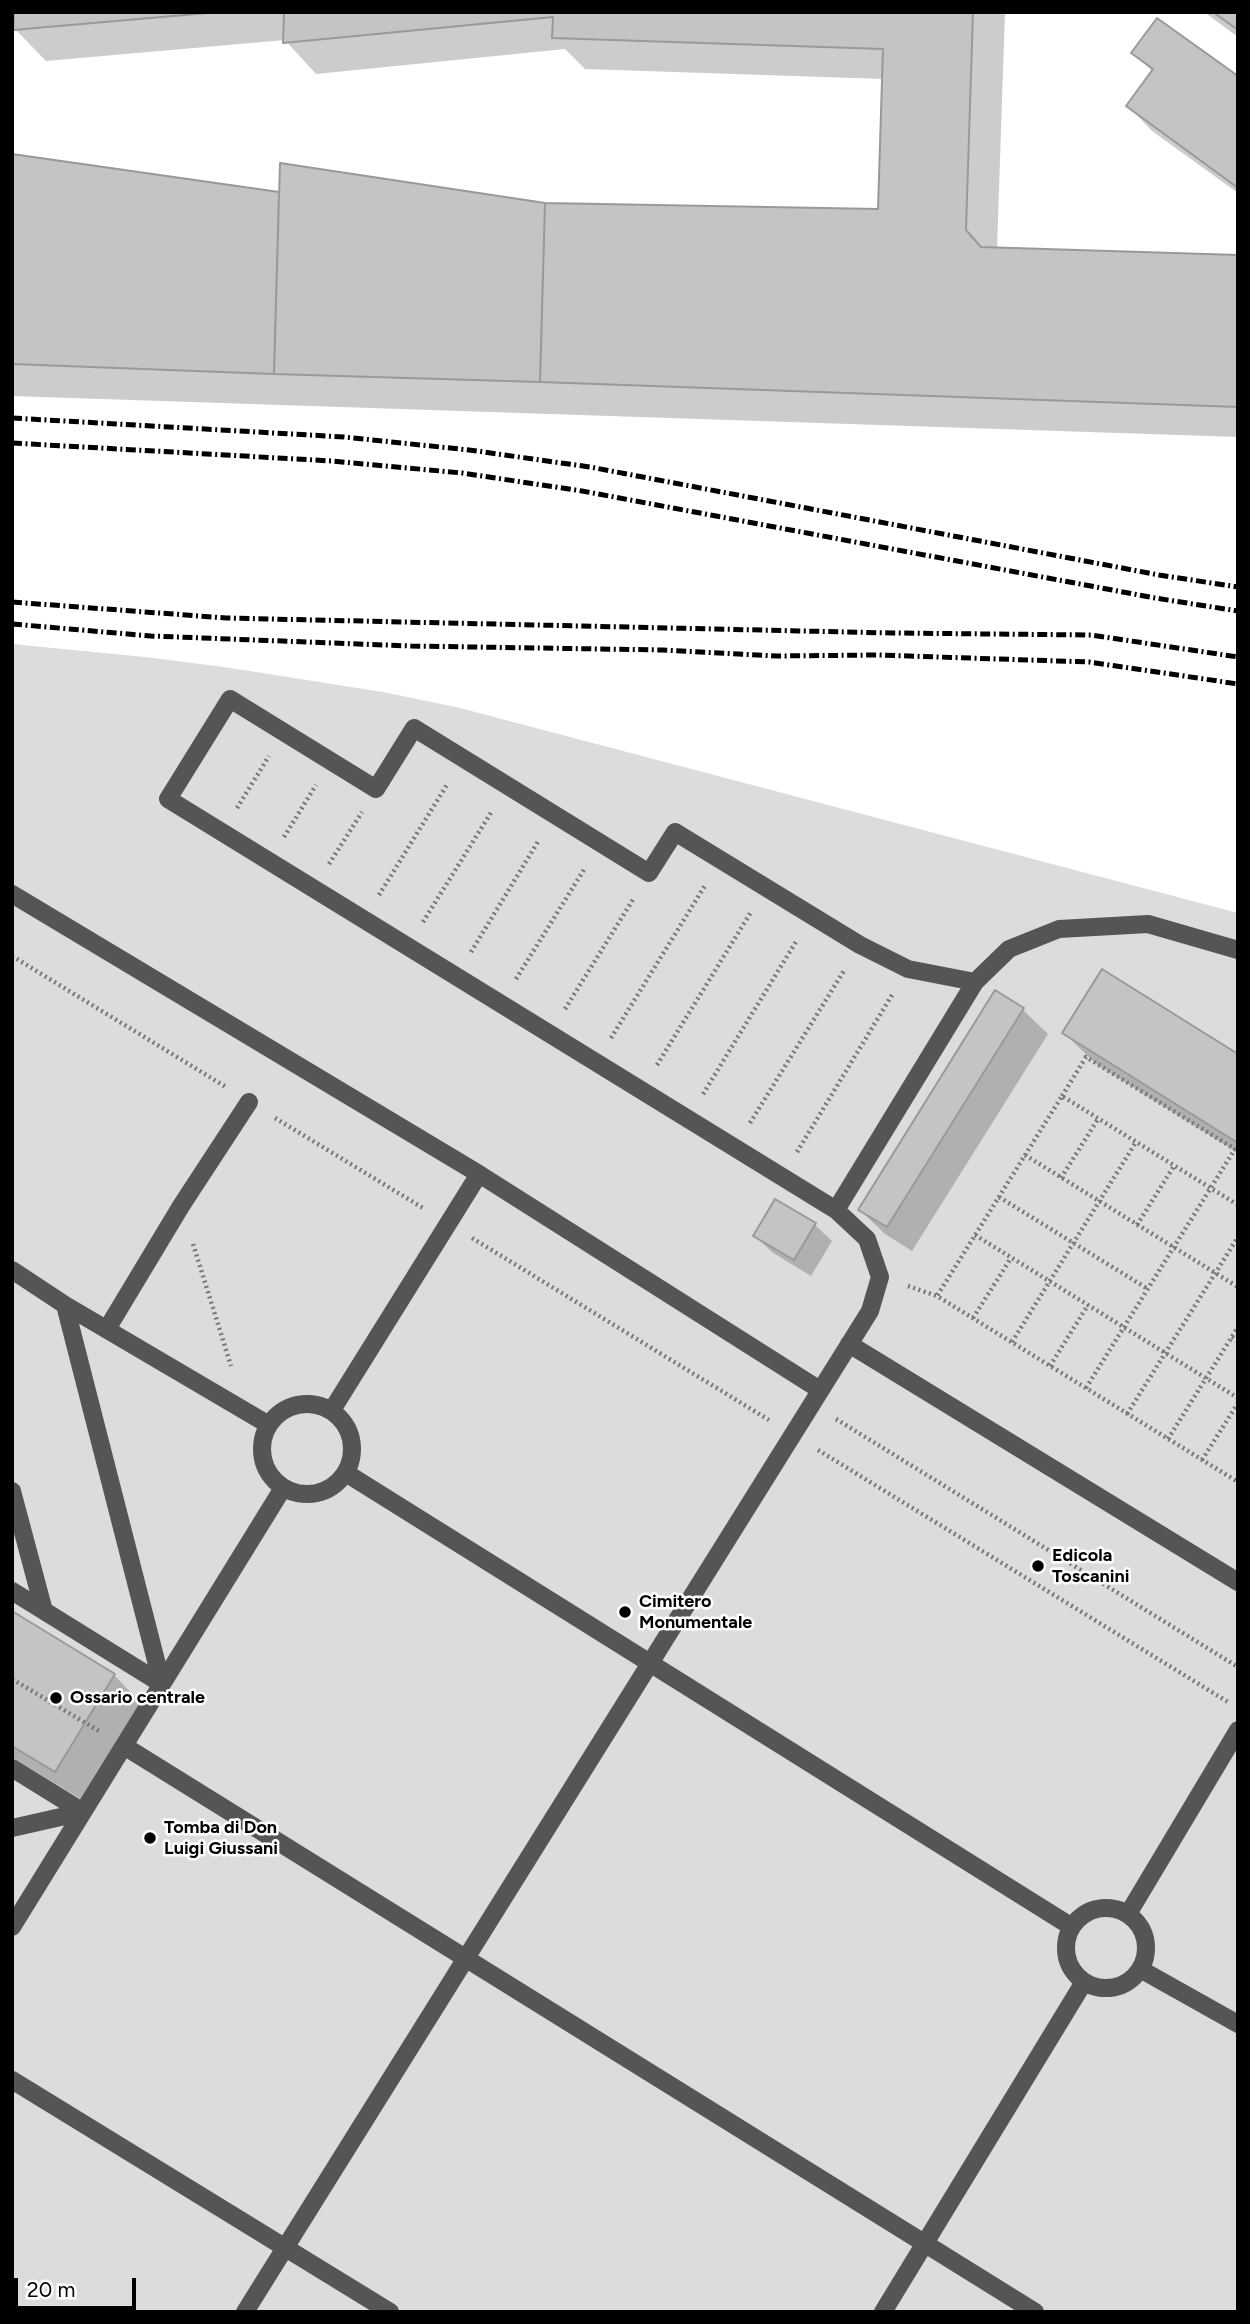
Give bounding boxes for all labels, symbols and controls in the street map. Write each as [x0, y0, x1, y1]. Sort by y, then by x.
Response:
place label: Edicola Toscanini [1052, 1545, 1129, 1588]
marker: Edicola Toscanini [1030, 1558, 1046, 1574]
place label: Cimitero Monumentale [639, 1591, 752, 1634]
marker: Cimitero Monumentale [617, 1604, 633, 1620]
place label: Ossario centrale [70, 1687, 205, 1709]
marker: Ossario centrale [48, 1690, 64, 1706]
place label: Tomba di Don Luigi Giussani [164, 1817, 278, 1860]
marker: Tomba di Don Luigi Giussani [142, 1830, 158, 1846]
scale bar [18, 2264, 140, 2308]
text: 20 m [27, 2277, 75, 2302]

